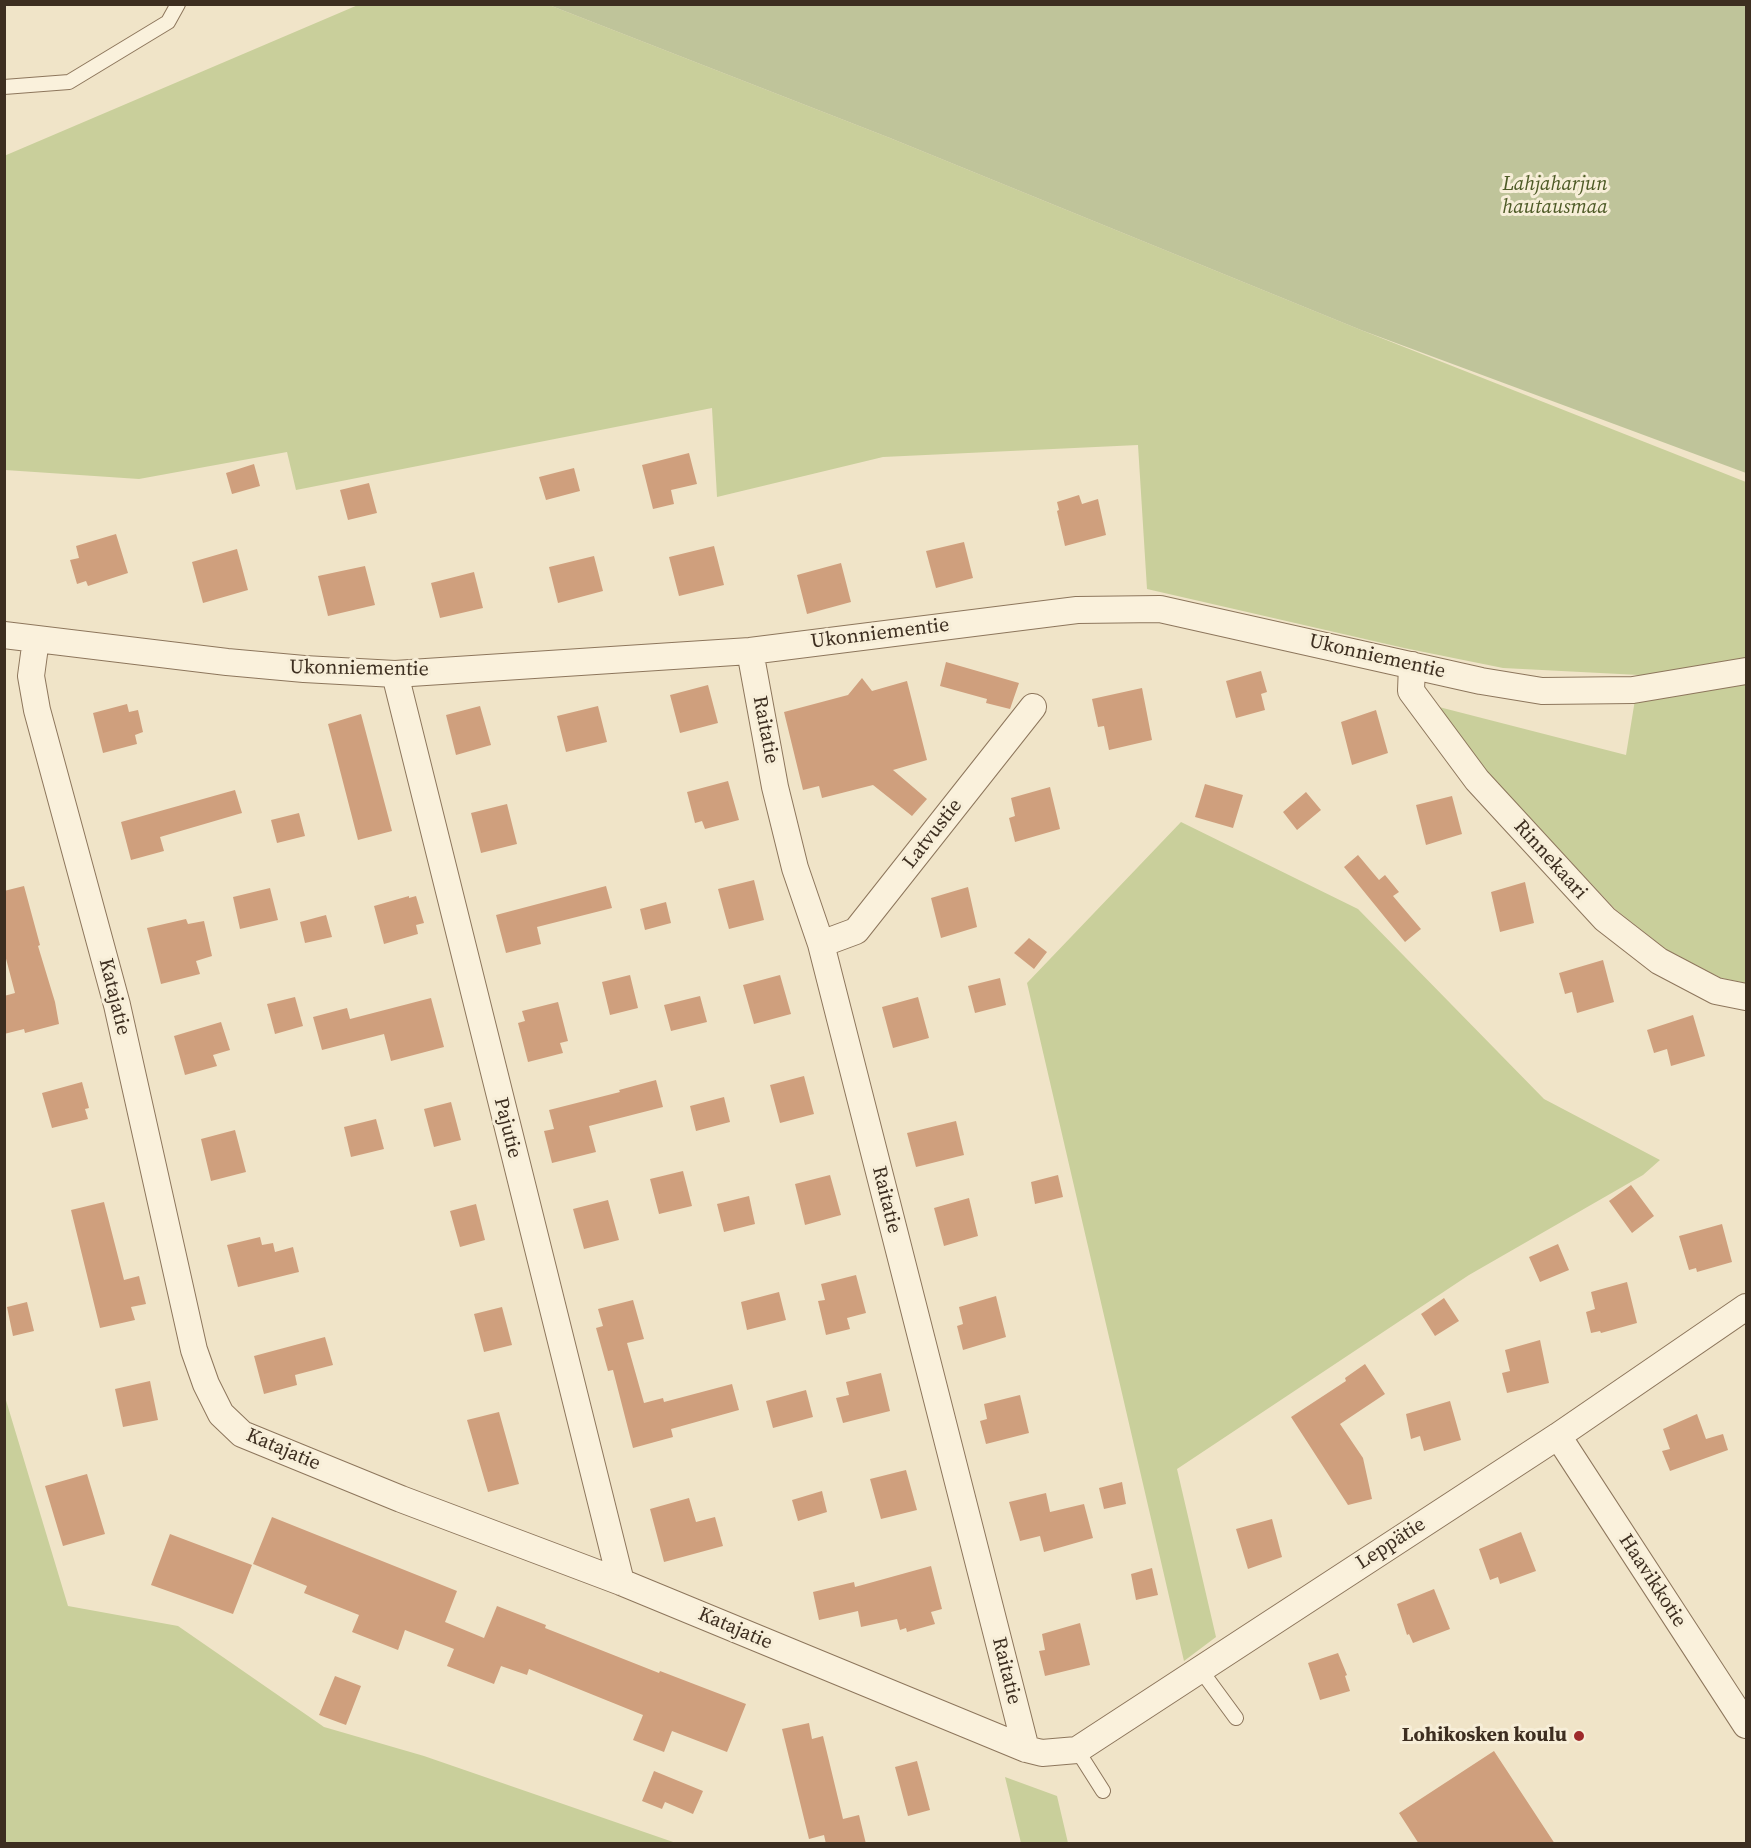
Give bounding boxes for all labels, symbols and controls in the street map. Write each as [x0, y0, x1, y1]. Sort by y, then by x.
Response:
park label: Lahjaharjun hautausmaa [1502, 173, 1608, 220]
street label: Ukonniementie [809, 614, 951, 654]
street label: Ukonniementie [1306, 630, 1448, 684]
street label: Ukonniementie [289, 656, 429, 682]
street label: Raitatie [747, 694, 783, 766]
street label: Latvustie [898, 794, 968, 874]
street label: Rinnekaari [1508, 815, 1592, 905]
street label: Katajatie [93, 956, 135, 1038]
street label: Pajutie [488, 1095, 526, 1161]
street label: Raitatie [866, 1164, 906, 1236]
street label: Katajatie [242, 1424, 324, 1476]
street label: Leppätie [1352, 1513, 1430, 1575]
street label: Haavikkotie [1613, 1530, 1691, 1632]
street label: Katajatie [694, 1603, 776, 1655]
street label: Raitatie [986, 1635, 1026, 1707]
place label: Lohikosken koulu [1402, 1724, 1567, 1748]
marker: Lohikosken koulu [1572, 1729, 1586, 1743]

